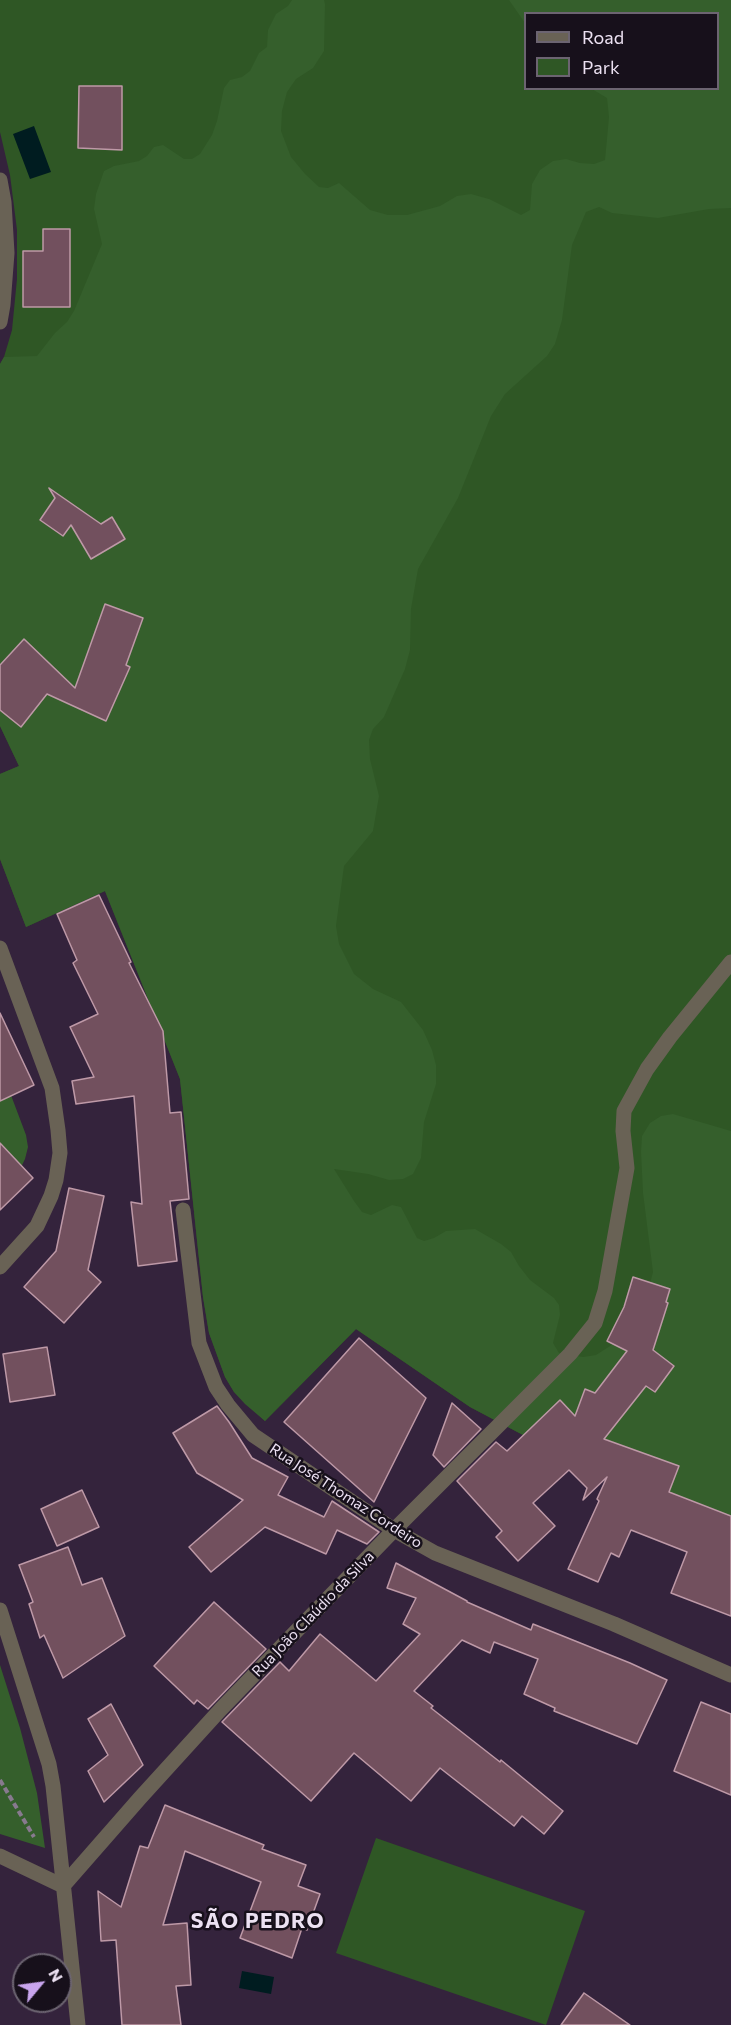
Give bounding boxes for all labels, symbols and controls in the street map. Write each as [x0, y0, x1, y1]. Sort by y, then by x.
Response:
legend [524, 12, 719, 90]
text: Road [582, 26, 624, 48]
text: Park [582, 56, 620, 78]
street label: Rua José Thomaz Cordeiro [266, 1440, 426, 1552]
street label: Rua João Claúdio da Silva [248, 1547, 378, 1681]
district label: SÃO PEDRO [191, 1908, 325, 1934]
north arrow [12, 1953, 72, 2013]
text: N [45, 1965, 68, 1985]

